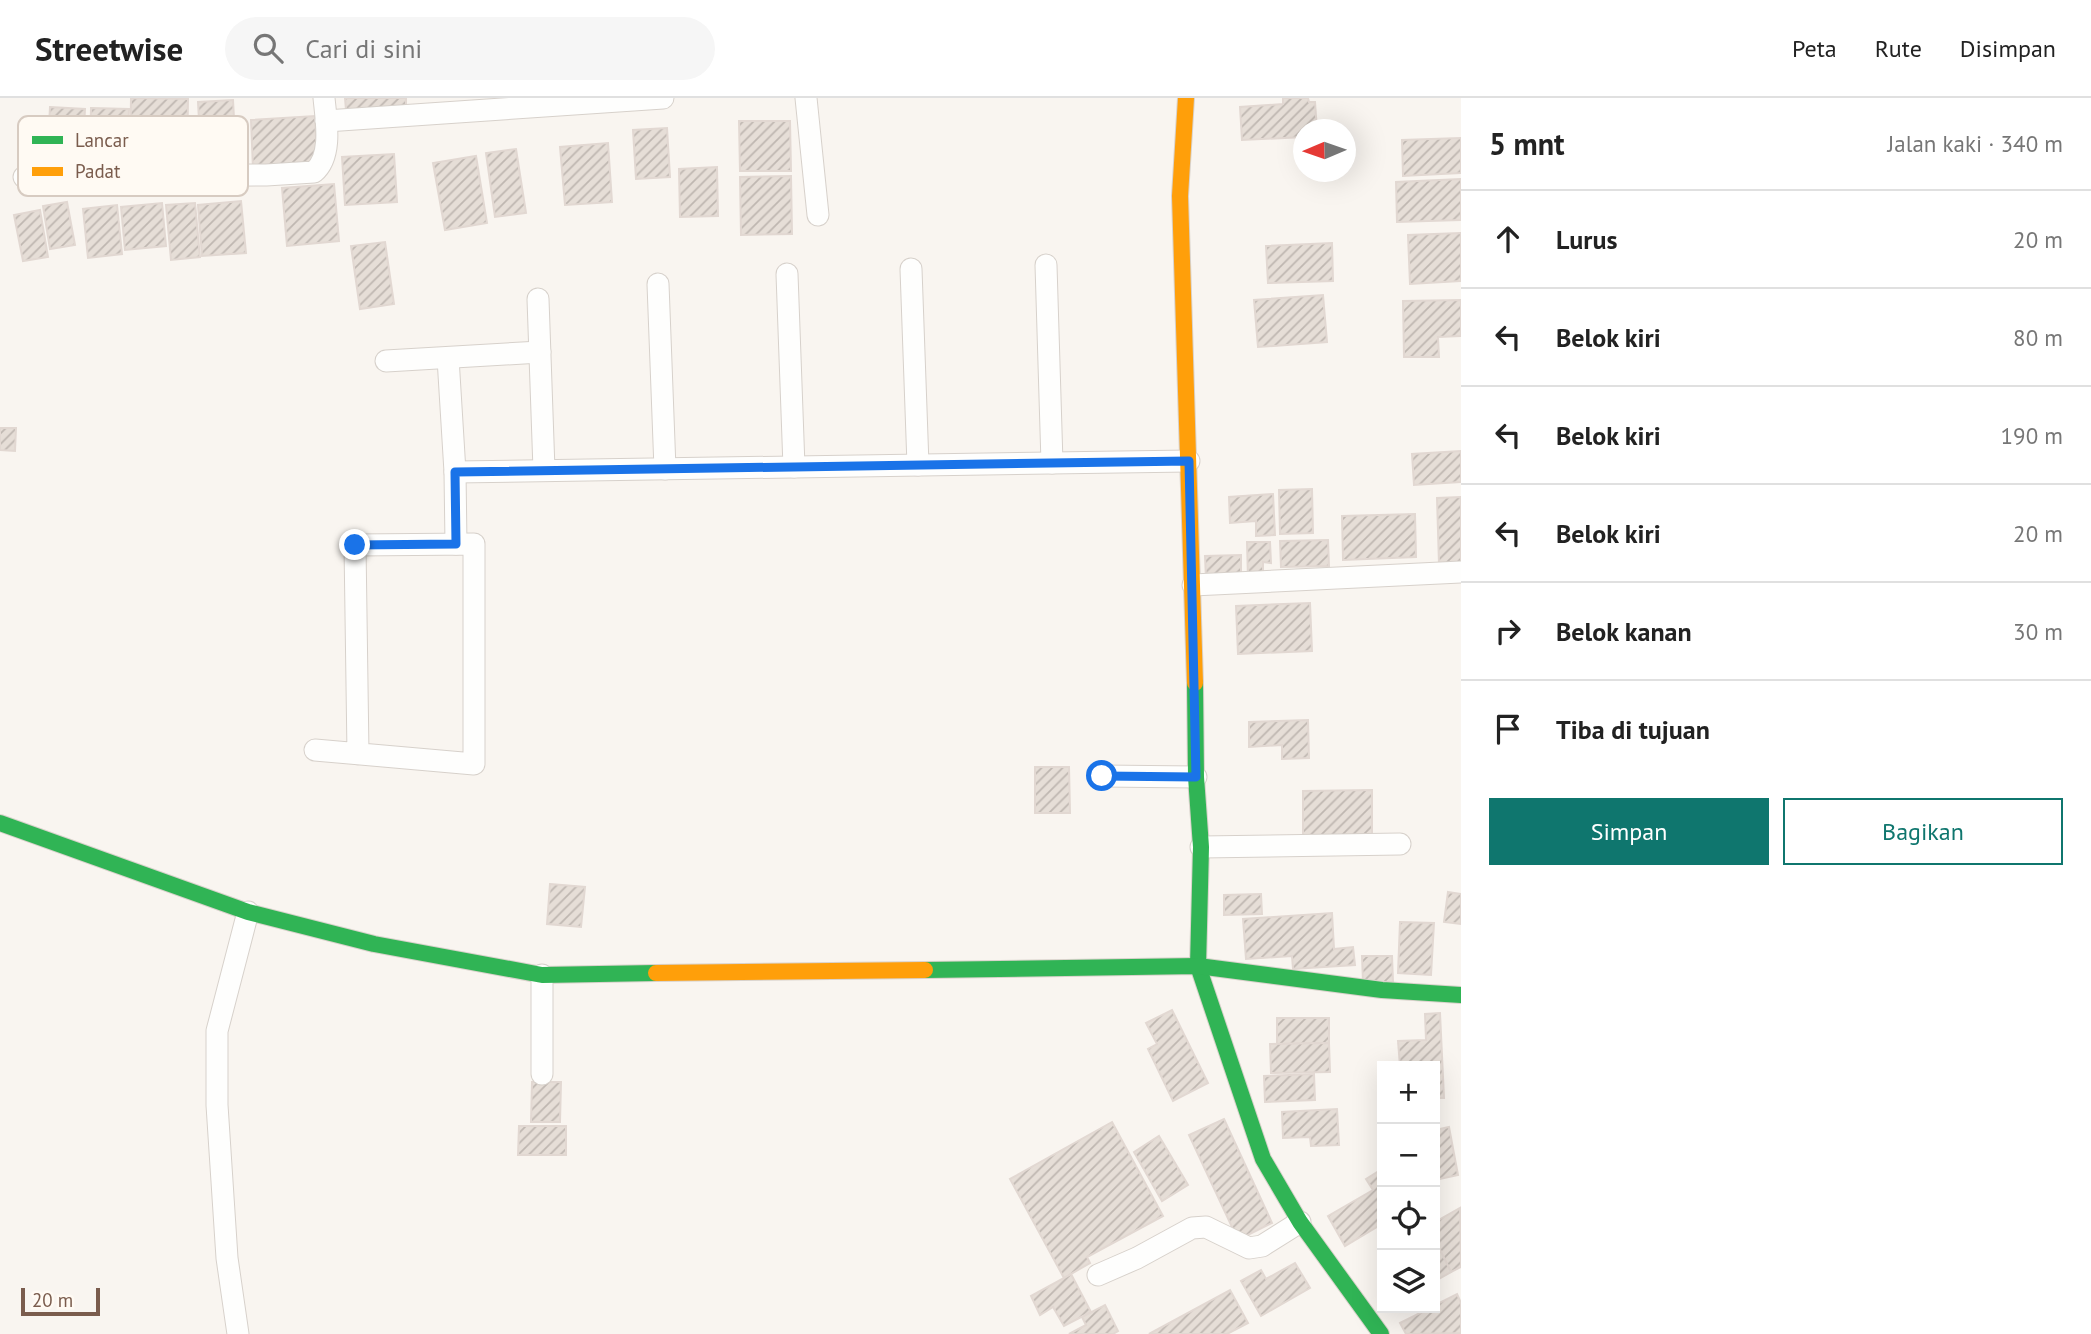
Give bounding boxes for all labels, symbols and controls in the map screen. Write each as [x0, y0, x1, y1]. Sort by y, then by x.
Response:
search box [225, 17, 715, 80]
text: Streetwise [35, 27, 183, 70]
icon: search [249, 29, 287, 67]
text: Cari di sini [305, 32, 422, 65]
text: Peta [1792, 33, 1837, 64]
text: Rute [1875, 33, 1922, 64]
text: Disimpan [1960, 33, 2056, 64]
legend [18, 116, 248, 196]
north arrow [1293, 119, 1356, 182]
text: 5 mnt [1489, 124, 1565, 163]
text: Lancar [75, 128, 129, 152]
text: Jalan kaki · 340 m [1888, 129, 2063, 158]
text: Padat [75, 159, 121, 183]
icon: ahead [1489, 220, 1527, 258]
text: Lurus [1556, 223, 1617, 256]
text: 20 m [2013, 225, 2063, 254]
icon: left [1489, 318, 1527, 356]
text: Belok kiri [1556, 321, 1661, 354]
text: 80 m [2013, 323, 2063, 352]
icon: left [1489, 416, 1527, 454]
text: Belok kiri [1556, 419, 1661, 452]
text: 190 m [2001, 421, 2063, 450]
icon: left [1489, 514, 1527, 552]
text: Belok kiri [1556, 517, 1661, 550]
text: 20 m [2013, 519, 2063, 548]
route end [339, 529, 370, 560]
icon: right [1489, 612, 1527, 650]
text: Belok kanan [1556, 615, 1692, 648]
text: 30 m [2013, 617, 2063, 646]
icon: arrive [1489, 710, 1527, 748]
text: Tiba di tujuan [1556, 713, 1710, 746]
route start [1086, 760, 1117, 791]
button: Simpan [1489, 798, 1769, 865]
button: Bagikan [1783, 798, 2063, 865]
map controls [1377, 1061, 1440, 1313]
button: + [1377, 1061, 1440, 1124]
button: − [1377, 1124, 1440, 1187]
button: locate [1377, 1187, 1440, 1250]
button: layers [1377, 1250, 1440, 1313]
scale bar [21, 1285, 100, 1317]
text: 20 m [32, 1288, 73, 1312]

